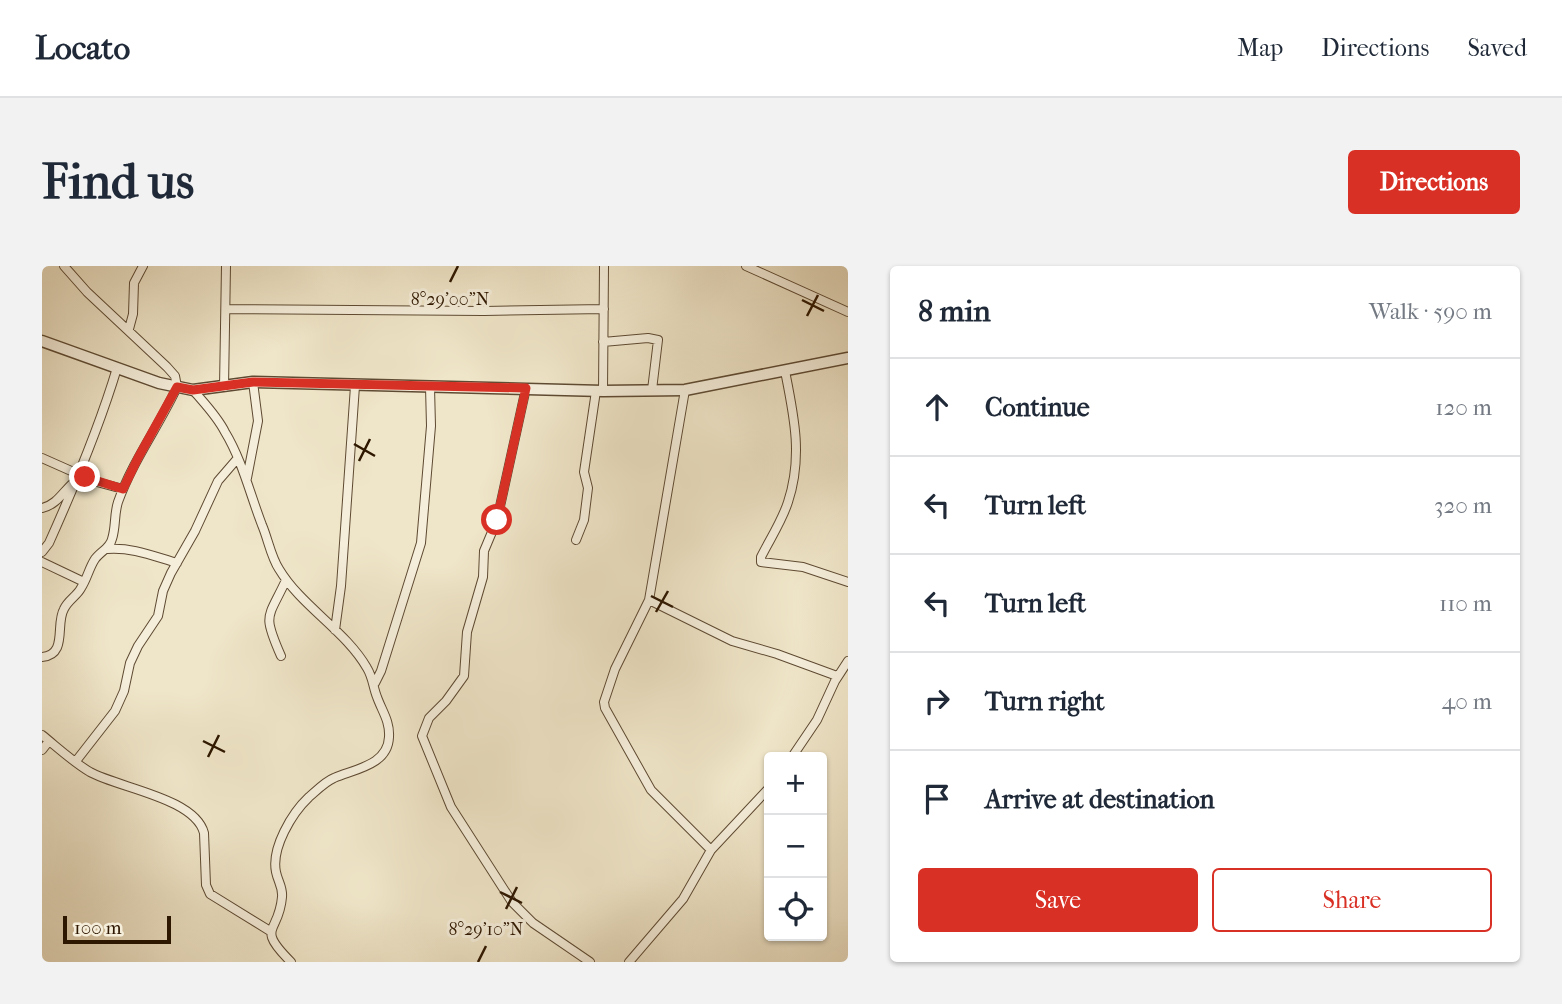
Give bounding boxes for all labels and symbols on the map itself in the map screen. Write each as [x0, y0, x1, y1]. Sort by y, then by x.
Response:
text: 8°29'00"N [411, 289, 490, 310]
route end [69, 461, 100, 492]
route start [481, 504, 512, 535]
scale bar [63, 913, 172, 945]
text: 8°29'10"N [448, 919, 524, 940]

